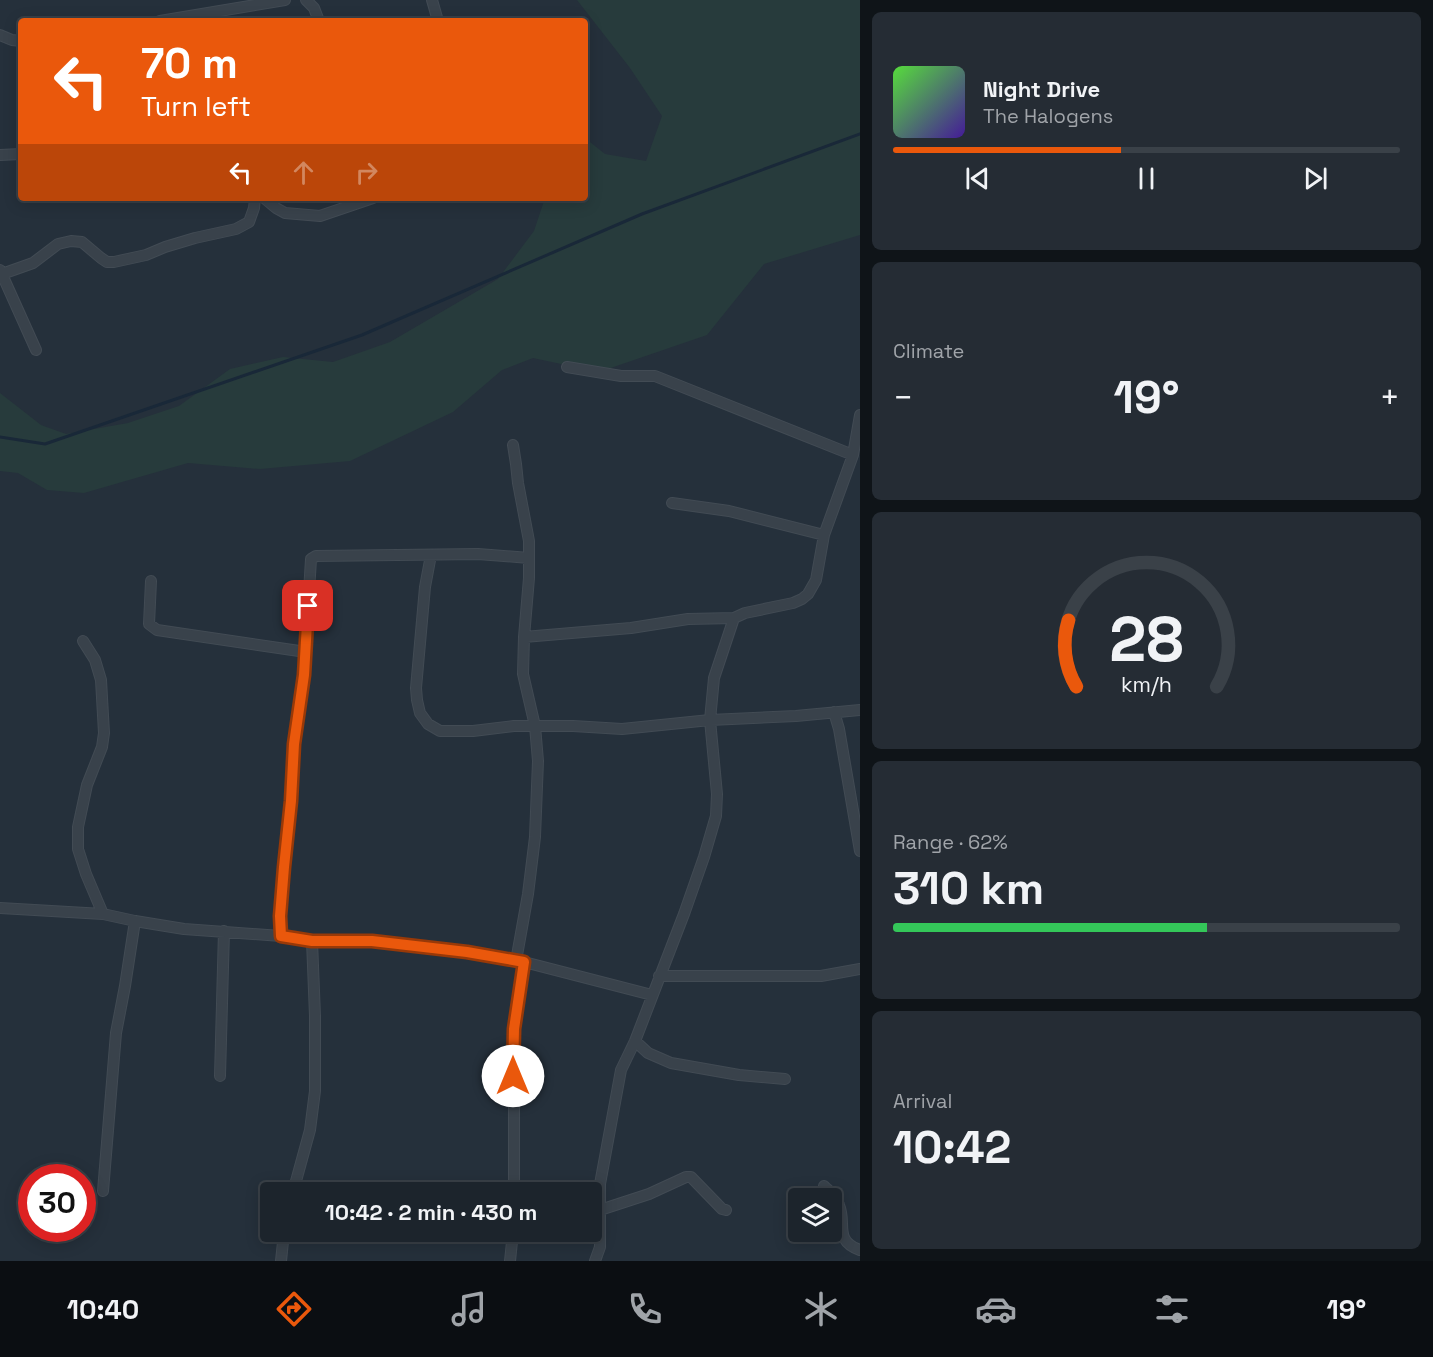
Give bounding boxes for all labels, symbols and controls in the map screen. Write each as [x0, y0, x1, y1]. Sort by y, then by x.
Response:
text: 70 m [141, 37, 238, 90]
icon: left [42, 42, 120, 120]
text: Night Drive [983, 75, 1100, 103]
text: Turn left [141, 89, 251, 124]
text: The Halogens [983, 103, 1113, 129]
icon: left [224, 156, 257, 189]
icon: ahead [287, 156, 320, 189]
icon: right [350, 156, 383, 189]
icon: previous [961, 162, 994, 195]
icon: pause [1130, 162, 1163, 195]
icon: next [1299, 162, 1332, 195]
text: Climate [893, 338, 964, 364]
text: 19° [1114, 369, 1179, 426]
text: − [893, 377, 913, 419]
text: + [1380, 377, 1400, 419]
pin [282, 580, 333, 631]
icon: arrive [291, 589, 324, 622]
text: 28 [1109, 601, 1184, 680]
text: km/h [1121, 672, 1172, 699]
text: Range · 62% [893, 829, 1008, 855]
text: 310 km [893, 860, 1044, 917]
position arrow [481, 1044, 545, 1108]
text: Arrival [893, 1088, 952, 1114]
text: 10:42 [893, 1119, 1011, 1176]
speed limit sign: 30 [18, 1164, 96, 1242]
map controls [788, 1188, 842, 1242]
button: layers [788, 1188, 842, 1242]
text: 10:42 · 2 min · 430 m [325, 1198, 537, 1226]
icon: directions [273, 1288, 315, 1330]
icon: music [448, 1288, 490, 1330]
icon: phone [624, 1288, 666, 1330]
icon: climate [800, 1288, 842, 1330]
icon: car [975, 1288, 1017, 1330]
icon: filters [1151, 1288, 1193, 1330]
text: 10:40 [67, 1292, 139, 1327]
text: 19° [1327, 1292, 1366, 1327]

